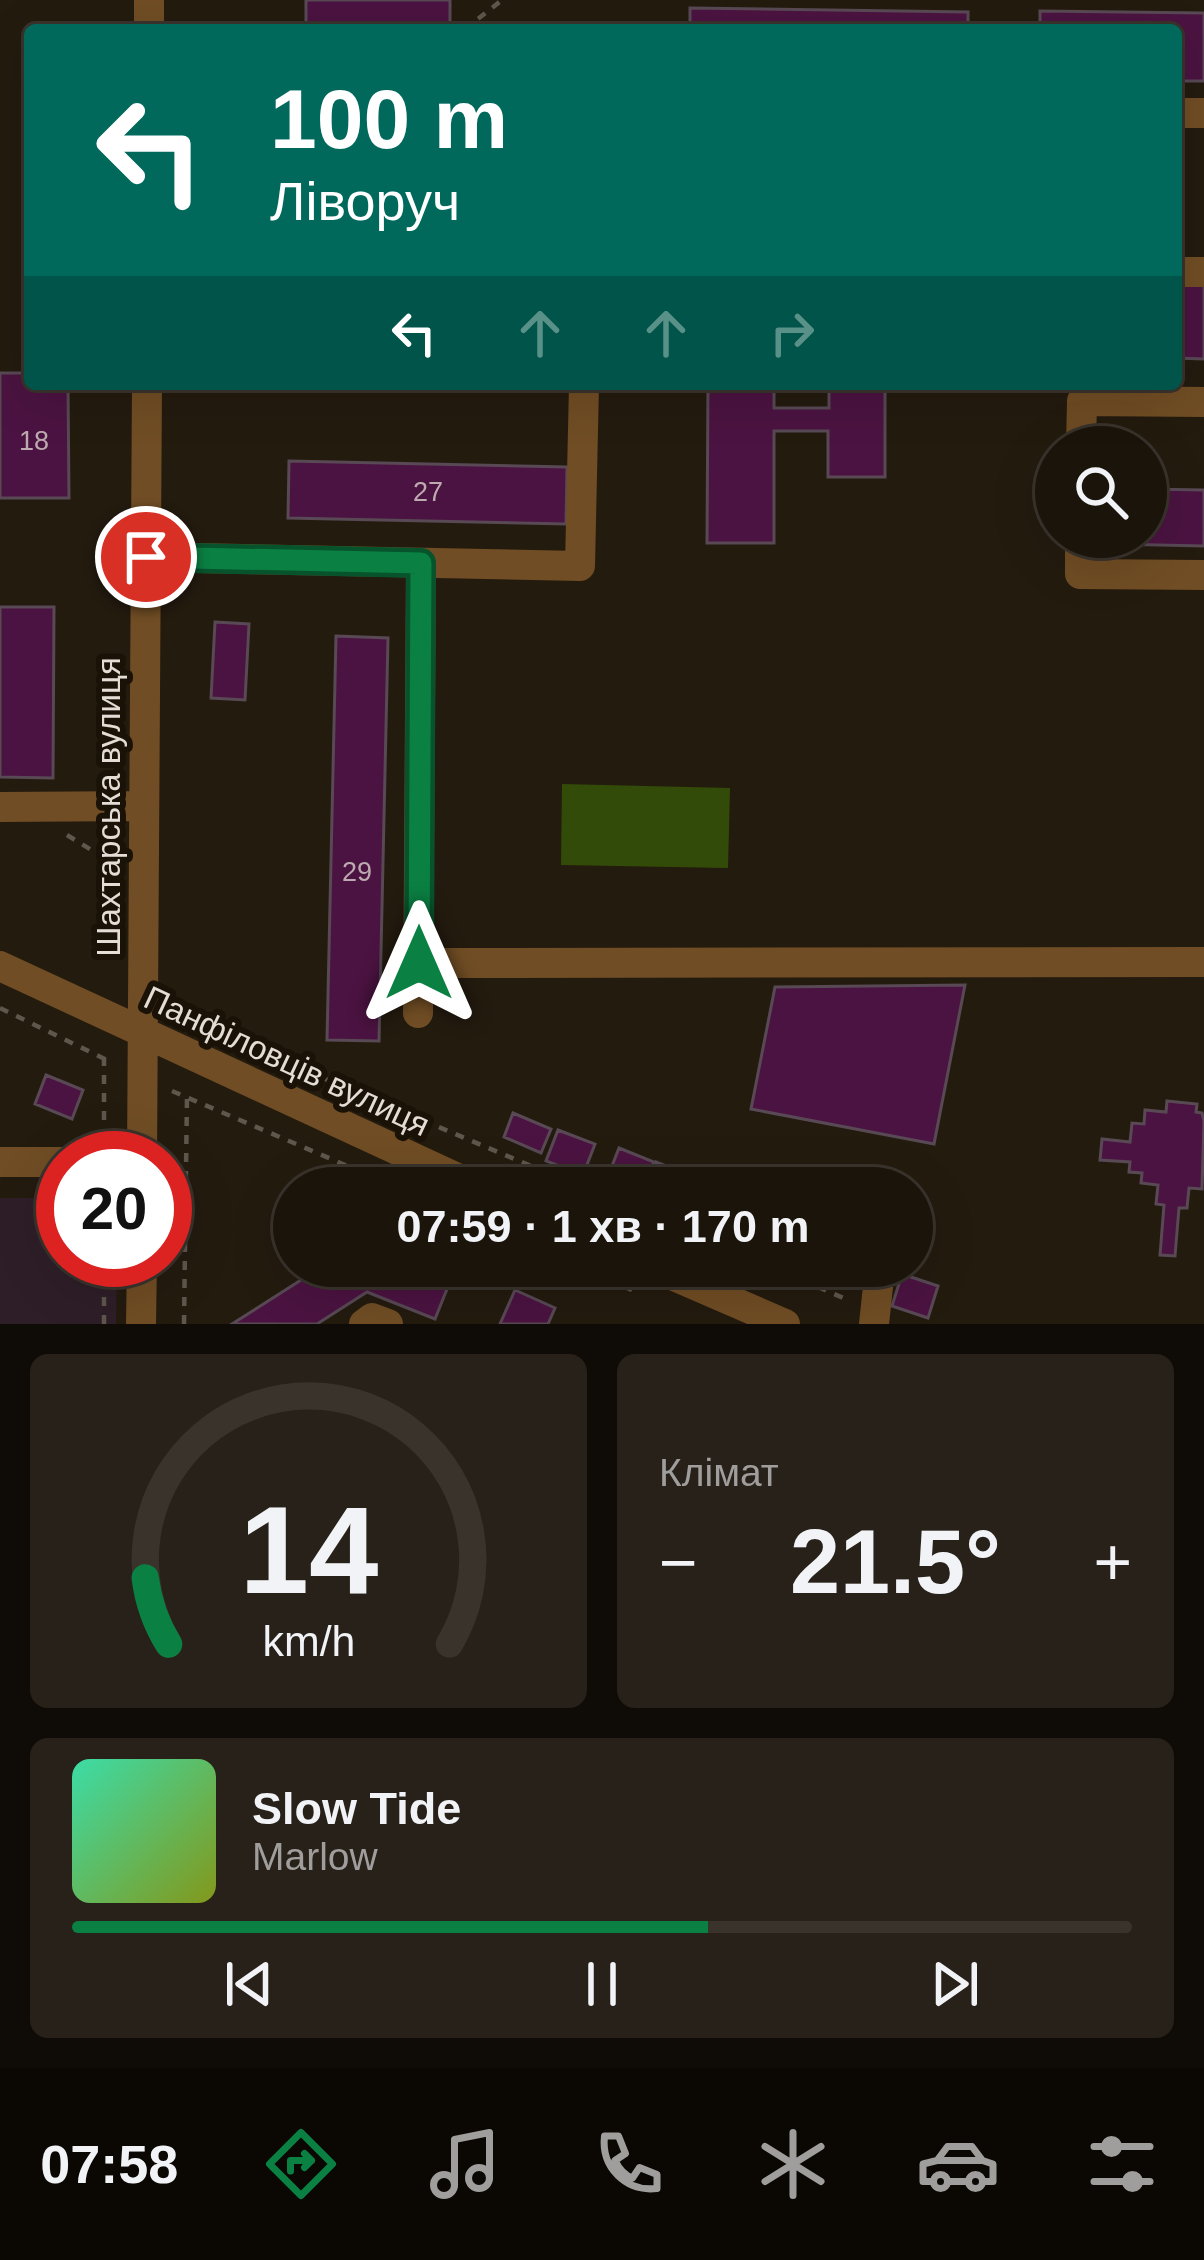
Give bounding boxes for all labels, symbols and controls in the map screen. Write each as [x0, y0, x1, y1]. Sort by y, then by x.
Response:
icon: left [72, 72, 228, 228]
text: 100 m [270, 72, 508, 166]
text: Ліворуч [270, 171, 460, 231]
icon: left [381, 300, 447, 366]
icon: ahead [507, 300, 573, 366]
icon: ahead [633, 300, 699, 366]
icon: right [759, 300, 825, 366]
house number: 18 [19, 426, 49, 456]
map controls [1035, 426, 1167, 558]
button: search [1035, 426, 1167, 558]
house number: 27 [413, 477, 443, 507]
pin [95, 506, 197, 608]
icon: arrive [113, 524, 179, 590]
street label: Шахтарська вулиця [90, 657, 127, 957]
house number: 29 [342, 857, 372, 887]
position arrow [356, 900, 482, 1026]
street label: Панфіловців вулиця [139, 979, 435, 1143]
speed limit sign: 20 [36, 1131, 192, 1287]
text: 07:59 · 1 хв · 170 m [397, 1201, 809, 1252]
text: Клімат [659, 1451, 779, 1494]
text: 14 [239, 1480, 378, 1619]
text: 21.5° [790, 1512, 1001, 1612]
text: − [659, 1525, 698, 1599]
text: + [1093, 1525, 1132, 1599]
text: km/h [262, 1617, 355, 1665]
text: Slow Tide [252, 1783, 461, 1834]
text: Marlow [252, 1835, 378, 1878]
icon: previous [216, 1951, 282, 2017]
icon: pause [569, 1951, 635, 2017]
icon: next [922, 1951, 988, 2017]
icon: directions [259, 2122, 343, 2206]
icon: music [423, 2122, 507, 2206]
icon: phone [587, 2122, 671, 2206]
icon: climate [751, 2122, 835, 2206]
icon: car [916, 2122, 1000, 2206]
icon: filters [1080, 2122, 1164, 2206]
text: 07:58 [40, 2134, 178, 2194]

